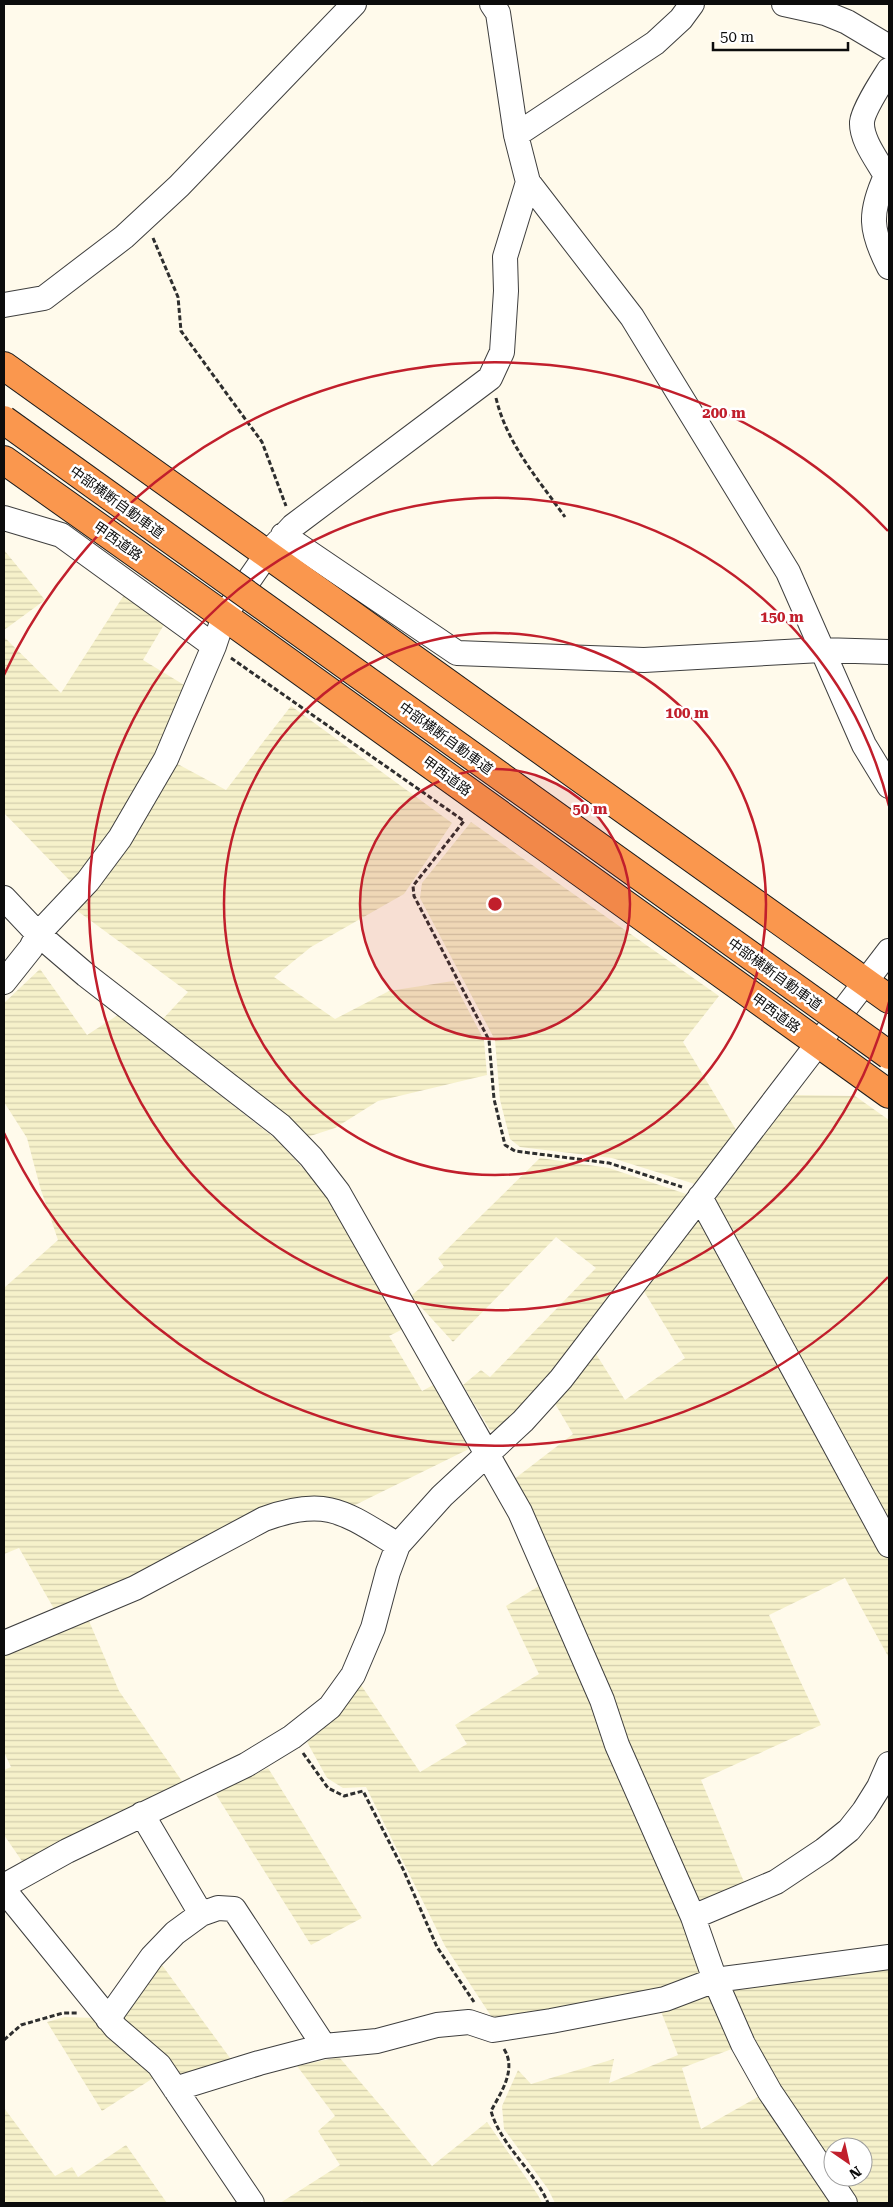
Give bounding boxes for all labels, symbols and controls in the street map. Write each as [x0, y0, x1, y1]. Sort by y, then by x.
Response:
scale bar [713, 20, 848, 52]
text: 50 m [720, 28, 755, 46]
text: 200 m [702, 404, 746, 422]
street label: 中部横断自動車道 [67, 463, 167, 541]
street label: 甲西道路 [90, 518, 146, 564]
text: 150 m [760, 608, 804, 626]
street label: 中部横断自動車道 [396, 699, 496, 777]
text: 100 m [665, 704, 709, 722]
street label: 甲西道路 [420, 753, 474, 799]
text: 50 m [572, 800, 608, 818]
centre of rings [486, 895, 504, 913]
street label: 中部横断自動車道 [725, 935, 825, 1013]
street label: 甲西道路 [749, 990, 803, 1036]
north arrow [823, 2137, 873, 2187]
text: N [846, 2163, 864, 2183]

